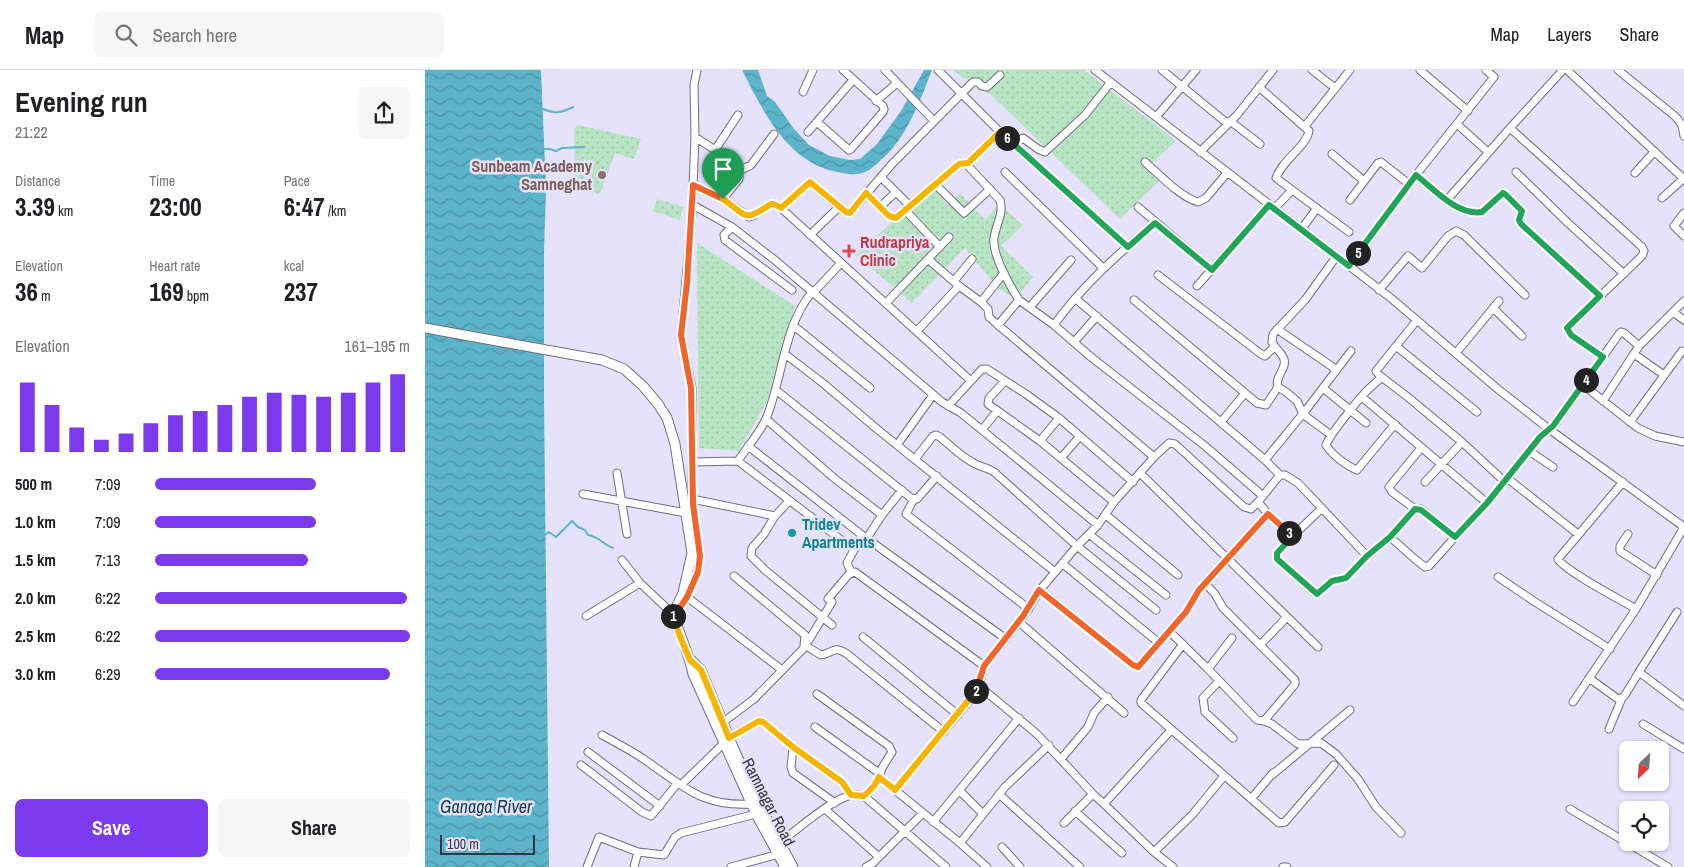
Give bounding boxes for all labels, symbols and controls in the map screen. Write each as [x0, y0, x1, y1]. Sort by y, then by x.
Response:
search box [94, 12, 444, 57]
text: Map [25, 19, 64, 51]
icon: search [112, 21, 140, 49]
text: Search here [152, 22, 237, 48]
text: Map [1491, 22, 1519, 47]
text: Layers [1547, 22, 1592, 47]
text: Share [1620, 22, 1659, 47]
text: Evening run [15, 83, 148, 121]
button: share [358, 87, 410, 139]
text: 21:22 [15, 121, 48, 143]
pin: 6 [995, 126, 1019, 150]
text: 6 [1004, 129, 1011, 147]
pin [702, 148, 744, 199]
place label: Sunbeam Academy Samneghat [471, 155, 593, 195]
icon: arrive [709, 155, 737, 183]
marker: Sunbeam Academy Samneghat [596, 169, 608, 181]
text: Distance [15, 172, 60, 190]
text: Time [149, 172, 175, 190]
text: Pace [284, 172, 310, 190]
text: 3.39 [15, 190, 55, 224]
text: 23:00 [149, 190, 202, 224]
text: 6:47 [284, 190, 325, 224]
text: km [55, 202, 73, 220]
text: /km [325, 202, 346, 220]
place label: Rudrapriya Clinic [860, 231, 930, 271]
pin: 5 [1345, 240, 1371, 266]
marker: Rudrapriya Clinic [842, 244, 856, 258]
text: 5 [1355, 244, 1362, 262]
text: Elevation [15, 257, 63, 275]
text: Heart rate [149, 257, 200, 275]
text: kcal [284, 257, 304, 275]
text: 36 [15, 275, 38, 309]
text: 169 [149, 275, 184, 309]
text: 237 [284, 275, 318, 309]
text: m [38, 287, 51, 305]
text: bpm [184, 287, 209, 305]
text: Elevation [15, 335, 70, 357]
text: 161–195 m [344, 335, 410, 357]
pin: 4 [1573, 368, 1599, 392]
text: 4 [1583, 371, 1590, 389]
text: 500 m [15, 473, 52, 495]
text: 7:09 [95, 473, 121, 495]
text: 1.0 km [15, 511, 56, 533]
text: 7:09 [95, 511, 121, 533]
place label: Tridev Apartments [802, 513, 875, 553]
pin: 3 [1277, 520, 1301, 546]
text: 3 [1286, 524, 1293, 542]
marker: Tridev Apartments [786, 527, 798, 539]
text: 1.5 km [15, 549, 56, 571]
text: 7:13 [95, 549, 121, 571]
text: 2.0 km [15, 587, 56, 609]
text: 6:22 [95, 587, 121, 609]
pin: 1 [661, 604, 685, 628]
text: 1 [670, 607, 677, 625]
text: 2.5 km [15, 625, 56, 647]
text: 6:22 [95, 625, 121, 647]
text: 3.0 km [15, 663, 56, 685]
text: 6:29 [95, 663, 121, 685]
pin: 2 [963, 678, 989, 704]
text: 2 [973, 682, 980, 700]
north arrow [1619, 741, 1669, 791]
map controls [1619, 741, 1669, 851]
street label: Ramnagar Road [737, 754, 801, 850]
water label: Ganaga River [440, 794, 533, 819]
button: Save [15, 799, 208, 857]
button: Share [218, 799, 410, 857]
button: locate [1619, 801, 1669, 851]
scale bar [440, 832, 535, 855]
text: 100 m [447, 835, 479, 853]

